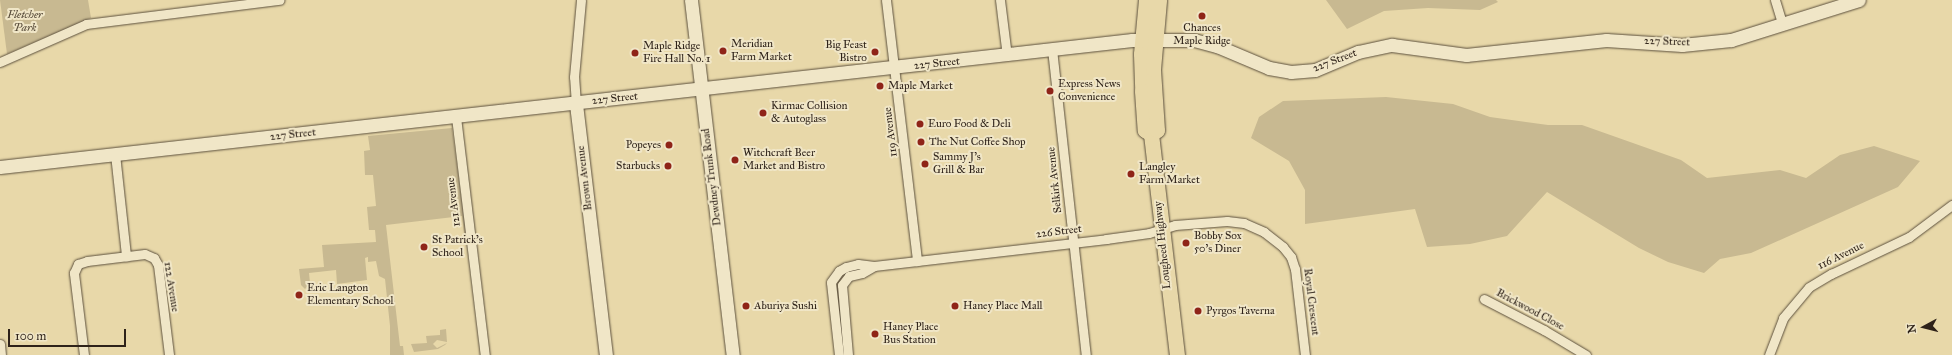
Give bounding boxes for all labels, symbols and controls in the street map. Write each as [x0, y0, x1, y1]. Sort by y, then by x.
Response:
park label: Fletcher Park [7, 9, 43, 35]
marker: Chances Maple Ridge [1197, 11, 1207, 21]
place label: Chances Maple Ridge [1173, 22, 1231, 48]
street label: 227 Street [1644, 35, 1690, 49]
place label: Meridian Farm Market [731, 38, 792, 64]
place label: Big Feast Bistro [825, 39, 867, 65]
place label: Maple Ridge Fire Hall No. 1 [643, 40, 710, 66]
marker: Meridian Farm Market [718, 46, 728, 56]
marker: Big Feast Bistro [870, 47, 880, 57]
street label: 227 Street [1311, 47, 1359, 75]
marker: Maple Ridge Fire Hall No. 1 [630, 48, 640, 58]
street label: 227 Street [913, 55, 961, 73]
place label: Express News Convenience [1058, 78, 1120, 104]
place label: Maple Market [888, 79, 953, 93]
marker: Maple Market [875, 81, 885, 91]
marker: Express News Convenience [1045, 86, 1055, 96]
street label: 227 Street [591, 90, 639, 108]
place label: Kirmac Collision & Autoglass [771, 100, 847, 126]
street label: 119 Avenue [881, 106, 901, 158]
marker: Kirmac Collision & Autoglass [758, 108, 768, 118]
place label: Euro Food & Deli [928, 117, 1011, 131]
marker: Euro Food & Deli [915, 119, 925, 129]
street label: 227 Street [269, 126, 317, 144]
street label: Dewdney Trunk Road [699, 128, 725, 226]
place label: The Nut Coffee Shop [929, 135, 1026, 149]
marker: The Nut Coffee Shop [916, 137, 926, 147]
place label: Popeyes [626, 138, 661, 152]
marker: Popeyes [664, 140, 674, 150]
street label: Brown Avenue [574, 145, 596, 211]
street label: Selkirk Avenue [1045, 146, 1065, 214]
place label: Witchcraft Beer Market and Bistro [743, 147, 825, 173]
place label: Sammy J's Grill & Bar [933, 151, 984, 177]
marker: Witchcraft Beer Market and Bistro [730, 155, 740, 165]
place label: Starbucks [616, 159, 660, 173]
marker: Sammy J's Grill & Bar [920, 159, 930, 169]
marker: Starbucks [663, 161, 673, 171]
place label: Langley Farm Market [1139, 161, 1200, 187]
marker: Langley Farm Market [1126, 169, 1136, 179]
street label: 121 Avenue [444, 177, 464, 227]
street label: Lougheed Highway [1152, 200, 1174, 290]
street label: 226 Street [1035, 223, 1083, 241]
place label: Bobby Sox 50's Diner [1194, 230, 1242, 256]
place label: St Patrick's School [432, 234, 483, 260]
marker: Bobby Sox 50's Diner [1181, 238, 1191, 248]
street label: 116 Avenue [1816, 239, 1866, 273]
marker: St Patrick's School [419, 242, 429, 252]
street label: 122 Avenue [161, 261, 181, 313]
street label: Royal Crescent [1300, 268, 1322, 336]
place label: Eric Langton Elementary School [307, 282, 394, 308]
street label: Brickwood Close [1494, 287, 1566, 333]
marker: Eric Langton Elementary School [294, 290, 304, 300]
place label: Aburiya Sushi [754, 299, 817, 313]
place label: Haney Place Mall [963, 299, 1043, 313]
marker: Aburiya Sushi [741, 301, 751, 311]
marker: Haney Place Mall [950, 301, 960, 311]
place label: Pyrgos Taverna [1206, 304, 1275, 318]
marker: Pyrgos Taverna [1193, 306, 1203, 316]
north arrow [1904, 307, 1944, 347]
scale bar [10, 321, 128, 347]
place label: Haney Place Bus Station [883, 321, 938, 347]
text: N [1905, 323, 1919, 334]
text: 100 m [15, 329, 46, 343]
marker: Haney Place Bus Station [870, 329, 880, 339]

